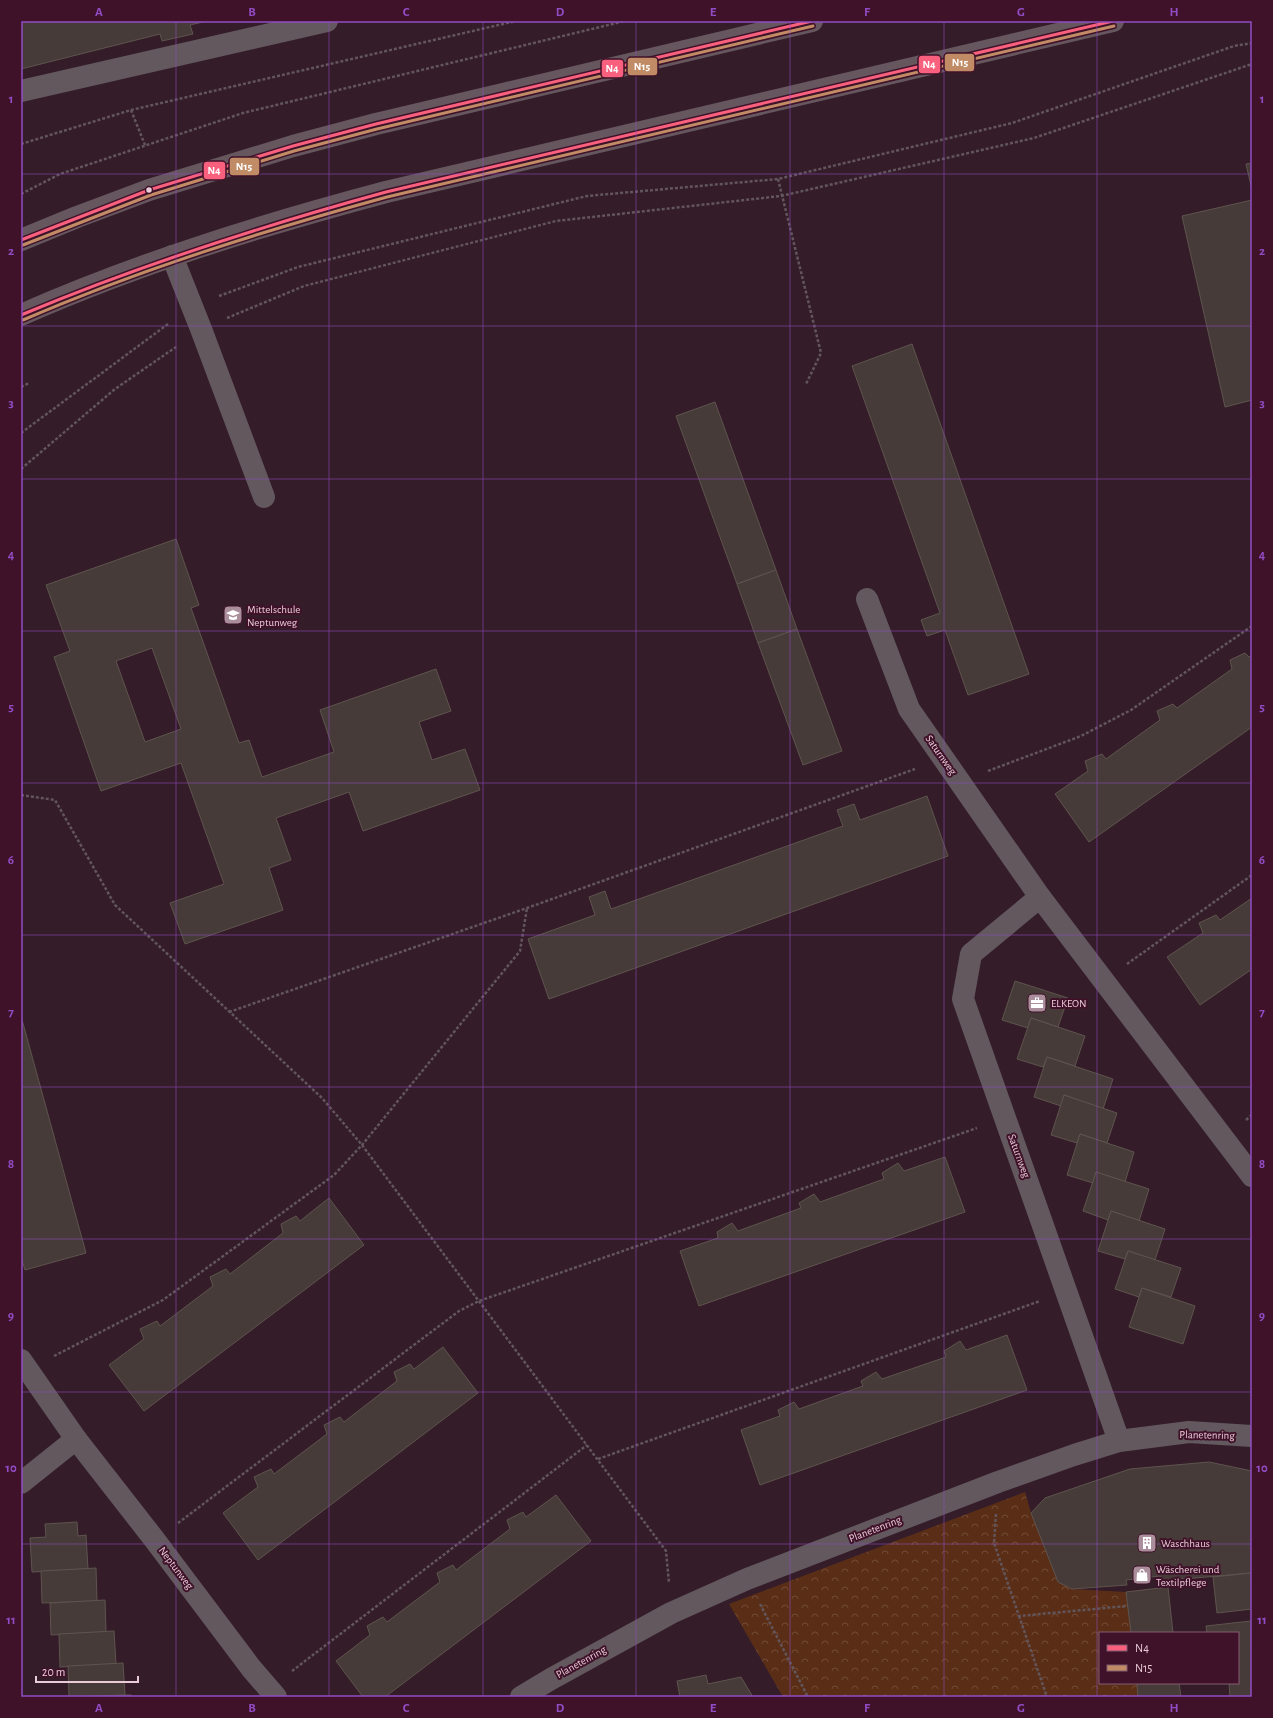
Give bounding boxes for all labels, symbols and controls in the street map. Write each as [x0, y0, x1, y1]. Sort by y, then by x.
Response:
text: A [95, 6, 103, 19]
text: B [248, 6, 256, 19]
text: C [403, 6, 410, 19]
text: D [556, 6, 565, 19]
text: E [710, 6, 717, 19]
text: F [864, 6, 871, 19]
text: G [1017, 6, 1025, 19]
text: H [1169, 6, 1179, 19]
line badge: N15 [944, 53, 975, 72]
line badge: N4 [918, 55, 941, 74]
line badge: N15 [627, 57, 658, 76]
text: N15 [952, 57, 968, 68]
line badge: N4 [601, 59, 624, 78]
text: N4 [922, 59, 936, 70]
text: N15 [634, 61, 650, 72]
text: N4 [605, 63, 619, 74]
text: 1 [9, 93, 13, 106]
text: 1 [1260, 93, 1264, 106]
line badge: N15 [229, 157, 260, 176]
line badge: N4 [203, 161, 226, 180]
text: N15 [236, 161, 252, 172]
text: N4 [207, 165, 221, 176]
unlabelled marker [144, 185, 154, 195]
text: 2 [8, 245, 14, 258]
text: 2 [1259, 245, 1265, 258]
text: 3 [8, 397, 14, 410]
text: 3 [1259, 397, 1265, 410]
text: 4 [8, 549, 15, 562]
text: 4 [1259, 549, 1266, 562]
school or university icon: Mittelschule Neptunweg [222, 604, 244, 626]
place label: Mittelschule Neptunweg [247, 604, 300, 628]
text: 5 [8, 701, 14, 714]
text: 5 [1259, 701, 1265, 714]
street label: Saturnweg [923, 733, 959, 777]
text: 6 [8, 854, 14, 867]
text: 6 [1259, 854, 1265, 867]
office icon: ELKEON [1026, 992, 1048, 1014]
place label: ELKEON [1051, 998, 1087, 1009]
text: 7 [8, 1006, 14, 1019]
text: 7 [1259, 1006, 1265, 1019]
street label: Saturnweg [1006, 1133, 1032, 1180]
text: 8 [8, 1158, 14, 1171]
text: 8 [1259, 1158, 1265, 1171]
text: 9 [8, 1310, 14, 1323]
text: 9 [1259, 1310, 1265, 1323]
street label: Planetenring [1179, 1429, 1235, 1441]
text: 10 [5, 1462, 17, 1475]
text: 10 [1256, 1462, 1268, 1475]
street label: Planetenring [847, 1514, 903, 1544]
building icon: Waschhaus [1136, 1532, 1158, 1554]
place label: Waschhaus [1161, 1538, 1210, 1549]
street label: Neptunweg [157, 1545, 196, 1592]
shop icon: Wäscherei und Textilpflege [1131, 1564, 1153, 1586]
place label: Wäscherei und Textilpflege [1156, 1564, 1220, 1588]
text: 11 [6, 1614, 16, 1627]
text: 11 [1257, 1614, 1267, 1627]
legend [1099, 1632, 1239, 1684]
text: N4 [1135, 1642, 1149, 1654]
street label: Planetenring [554, 1643, 608, 1680]
scale bar [36, 1658, 138, 1684]
text: N15 [1135, 1662, 1152, 1674]
text: 20 m [42, 1666, 65, 1678]
text: A [95, 1702, 103, 1715]
text: B [248, 1702, 256, 1715]
text: C [403, 1702, 410, 1715]
text: D [556, 1702, 565, 1715]
text: E [710, 1702, 717, 1715]
text: F [864, 1702, 871, 1715]
text: G [1017, 1702, 1025, 1715]
text: H [1169, 1702, 1179, 1715]

